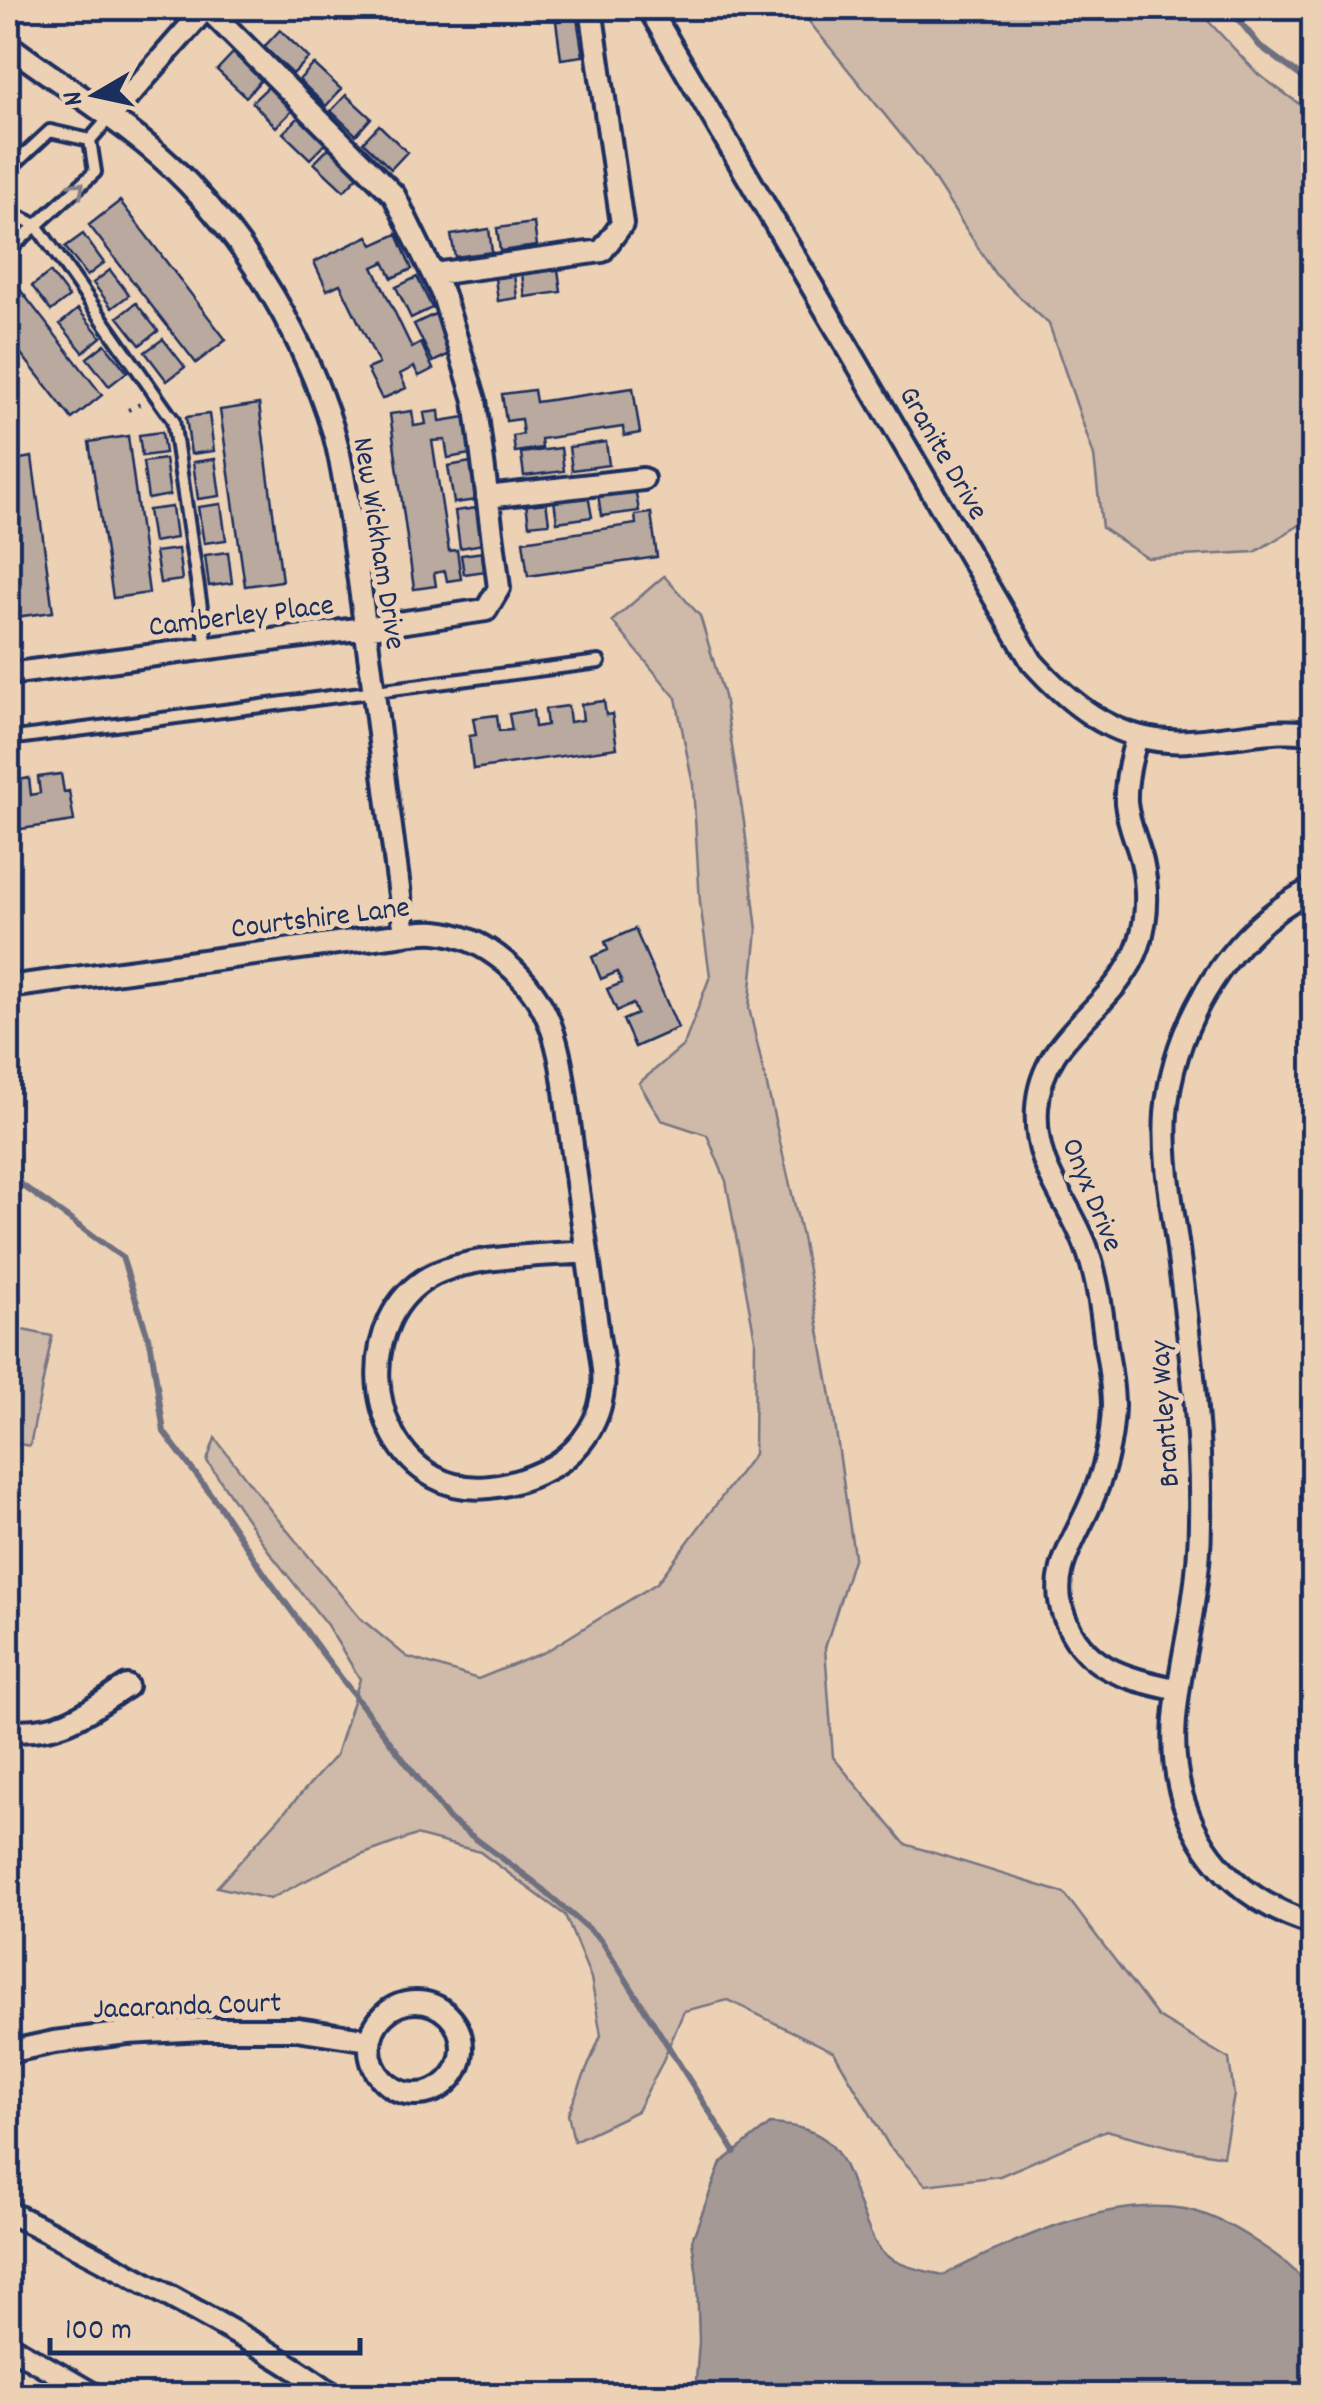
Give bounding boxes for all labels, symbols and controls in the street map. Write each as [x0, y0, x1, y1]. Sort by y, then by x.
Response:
north arrow [45, 45, 145, 145]
text: N [54, 88, 96, 108]
one-way arrow [66, 182, 85, 200]
street label: Granite Drive [885, 379, 997, 529]
street label: New Wickham Drive [339, 434, 415, 653]
street label: Camberley Place [146, 586, 337, 651]
street label: Courtshire Lane [229, 888, 412, 953]
street label: Onyx Drive [1048, 1132, 1132, 1259]
street label: Brantley Way [1141, 1338, 1194, 1489]
street label: Jacaranda Court [92, 1984, 282, 2033]
scale bar [50, 2293, 360, 2355]
text: 100 m [65, 2311, 132, 2354]

